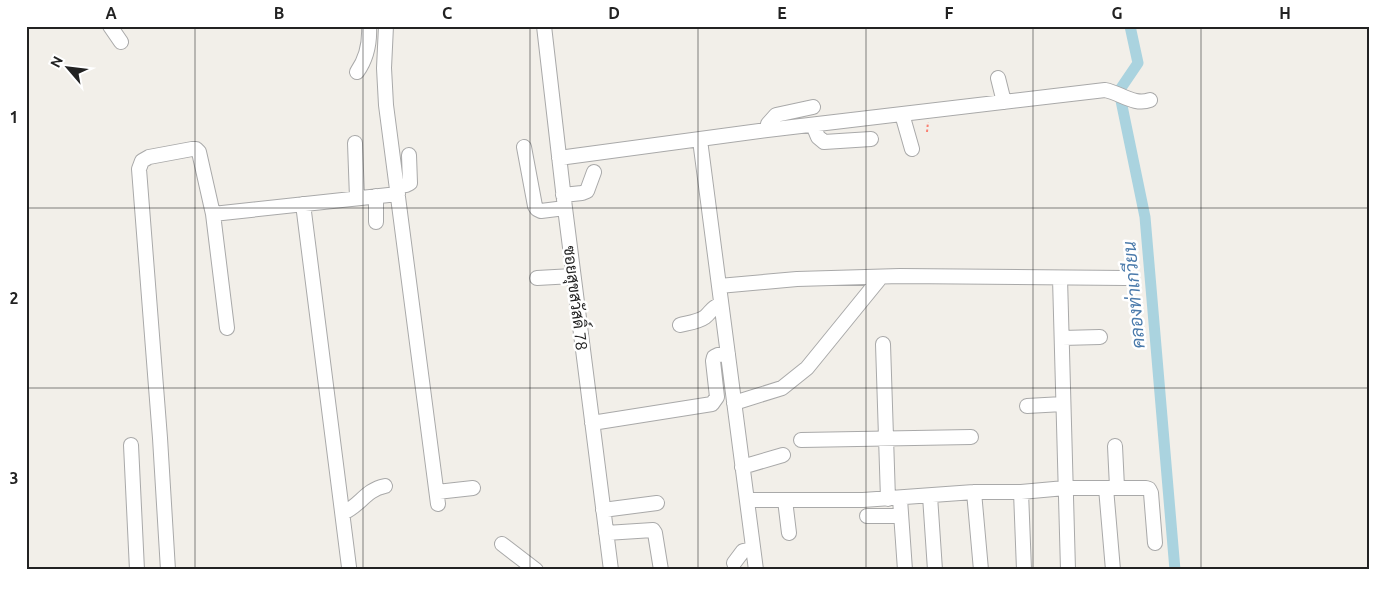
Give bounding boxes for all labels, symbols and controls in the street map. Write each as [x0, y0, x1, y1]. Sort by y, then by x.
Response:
text: A [105, 4, 117, 22]
text: B [274, 4, 284, 22]
text: C [442, 4, 452, 22]
text: D [608, 4, 620, 22]
text: E [777, 4, 787, 22]
text: F [945, 4, 954, 22]
text: G [1111, 4, 1123, 22]
text: H [1279, 4, 1291, 22]
north arrow [42, 42, 92, 92]
text: N [47, 54, 66, 70]
text: 1 [9, 108, 19, 126]
water label: คลองท่าเกวียน [1116, 240, 1148, 350]
street label: ซอยสุขสวัสดิ์ 78 [558, 244, 597, 352]
text: 2 [9, 289, 19, 307]
text: 3 [9, 469, 19, 487]

